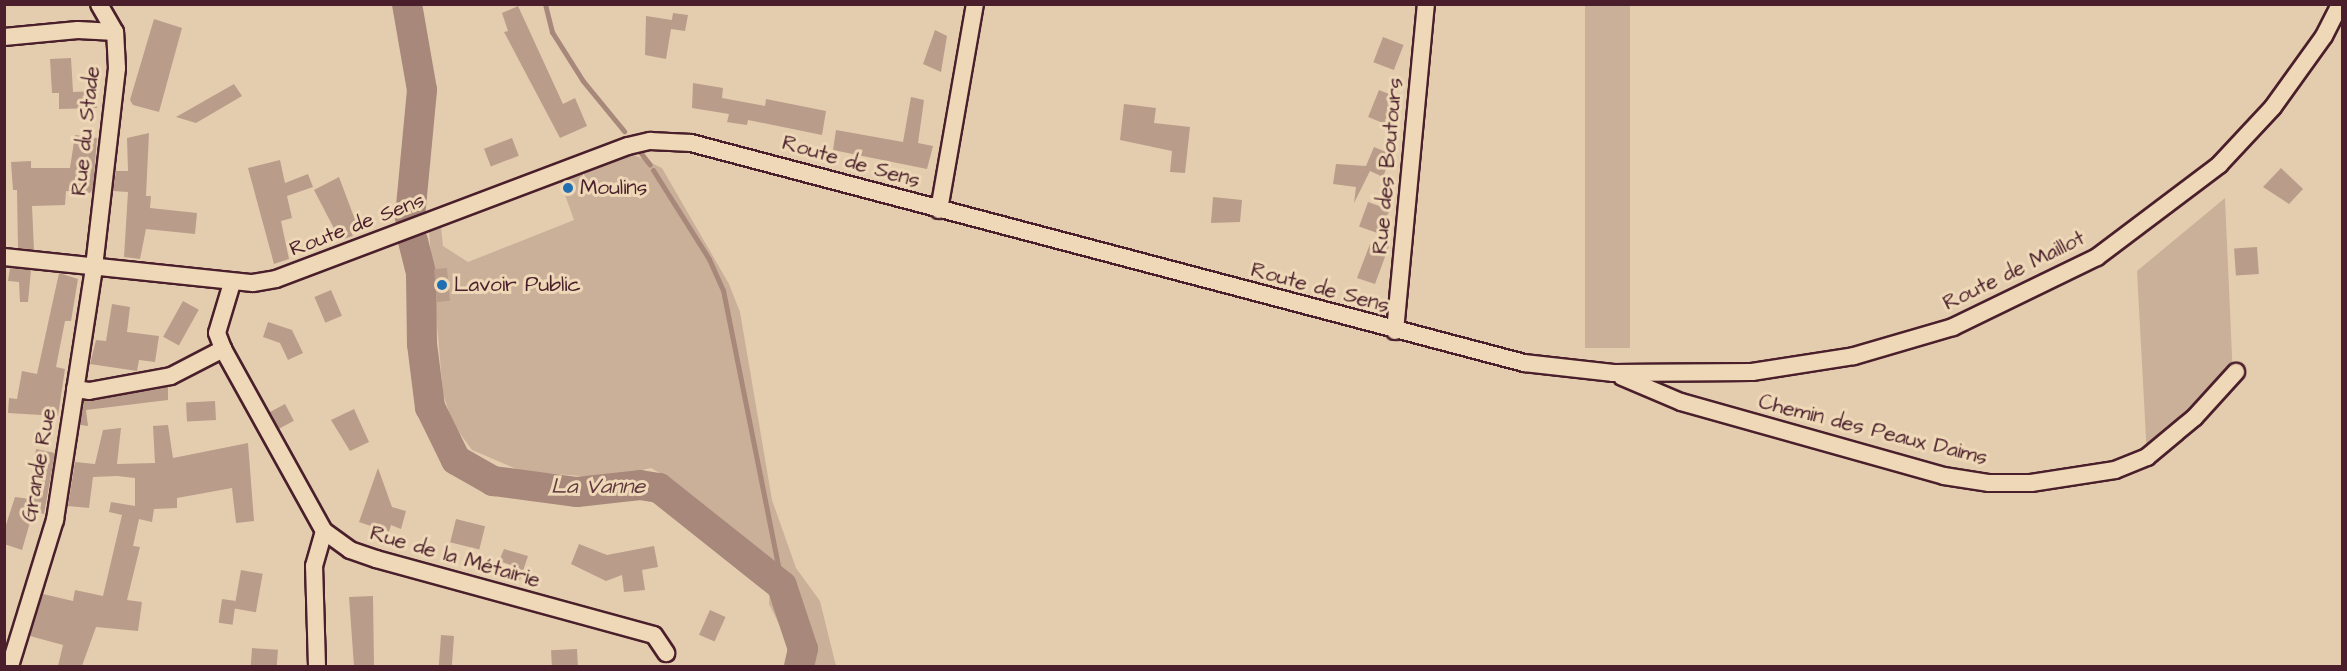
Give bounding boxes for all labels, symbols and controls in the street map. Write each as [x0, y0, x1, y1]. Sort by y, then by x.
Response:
street label: Rue du Stade [67, 65, 105, 197]
street label: Rue des Boutours [1368, 77, 1408, 255]
street label: Route de Sens [779, 130, 923, 194]
place label: Moulins [580, 175, 647, 201]
marker: Moulins [561, 181, 575, 195]
street label: Route de Sens [286, 188, 428, 262]
street label: Route de Maillot [1939, 226, 2089, 316]
street label: Route de Sens [1248, 257, 1392, 319]
place label: Lavoir Public [454, 272, 581, 298]
marker: Lavoir Public [435, 278, 449, 292]
street label: Chemin des Peaux Daims [1756, 389, 1990, 471]
street label: Grande Rue [17, 406, 61, 524]
water label: La Vanne [551, 474, 645, 500]
street label: Rue de la Métairie [367, 521, 543, 593]

